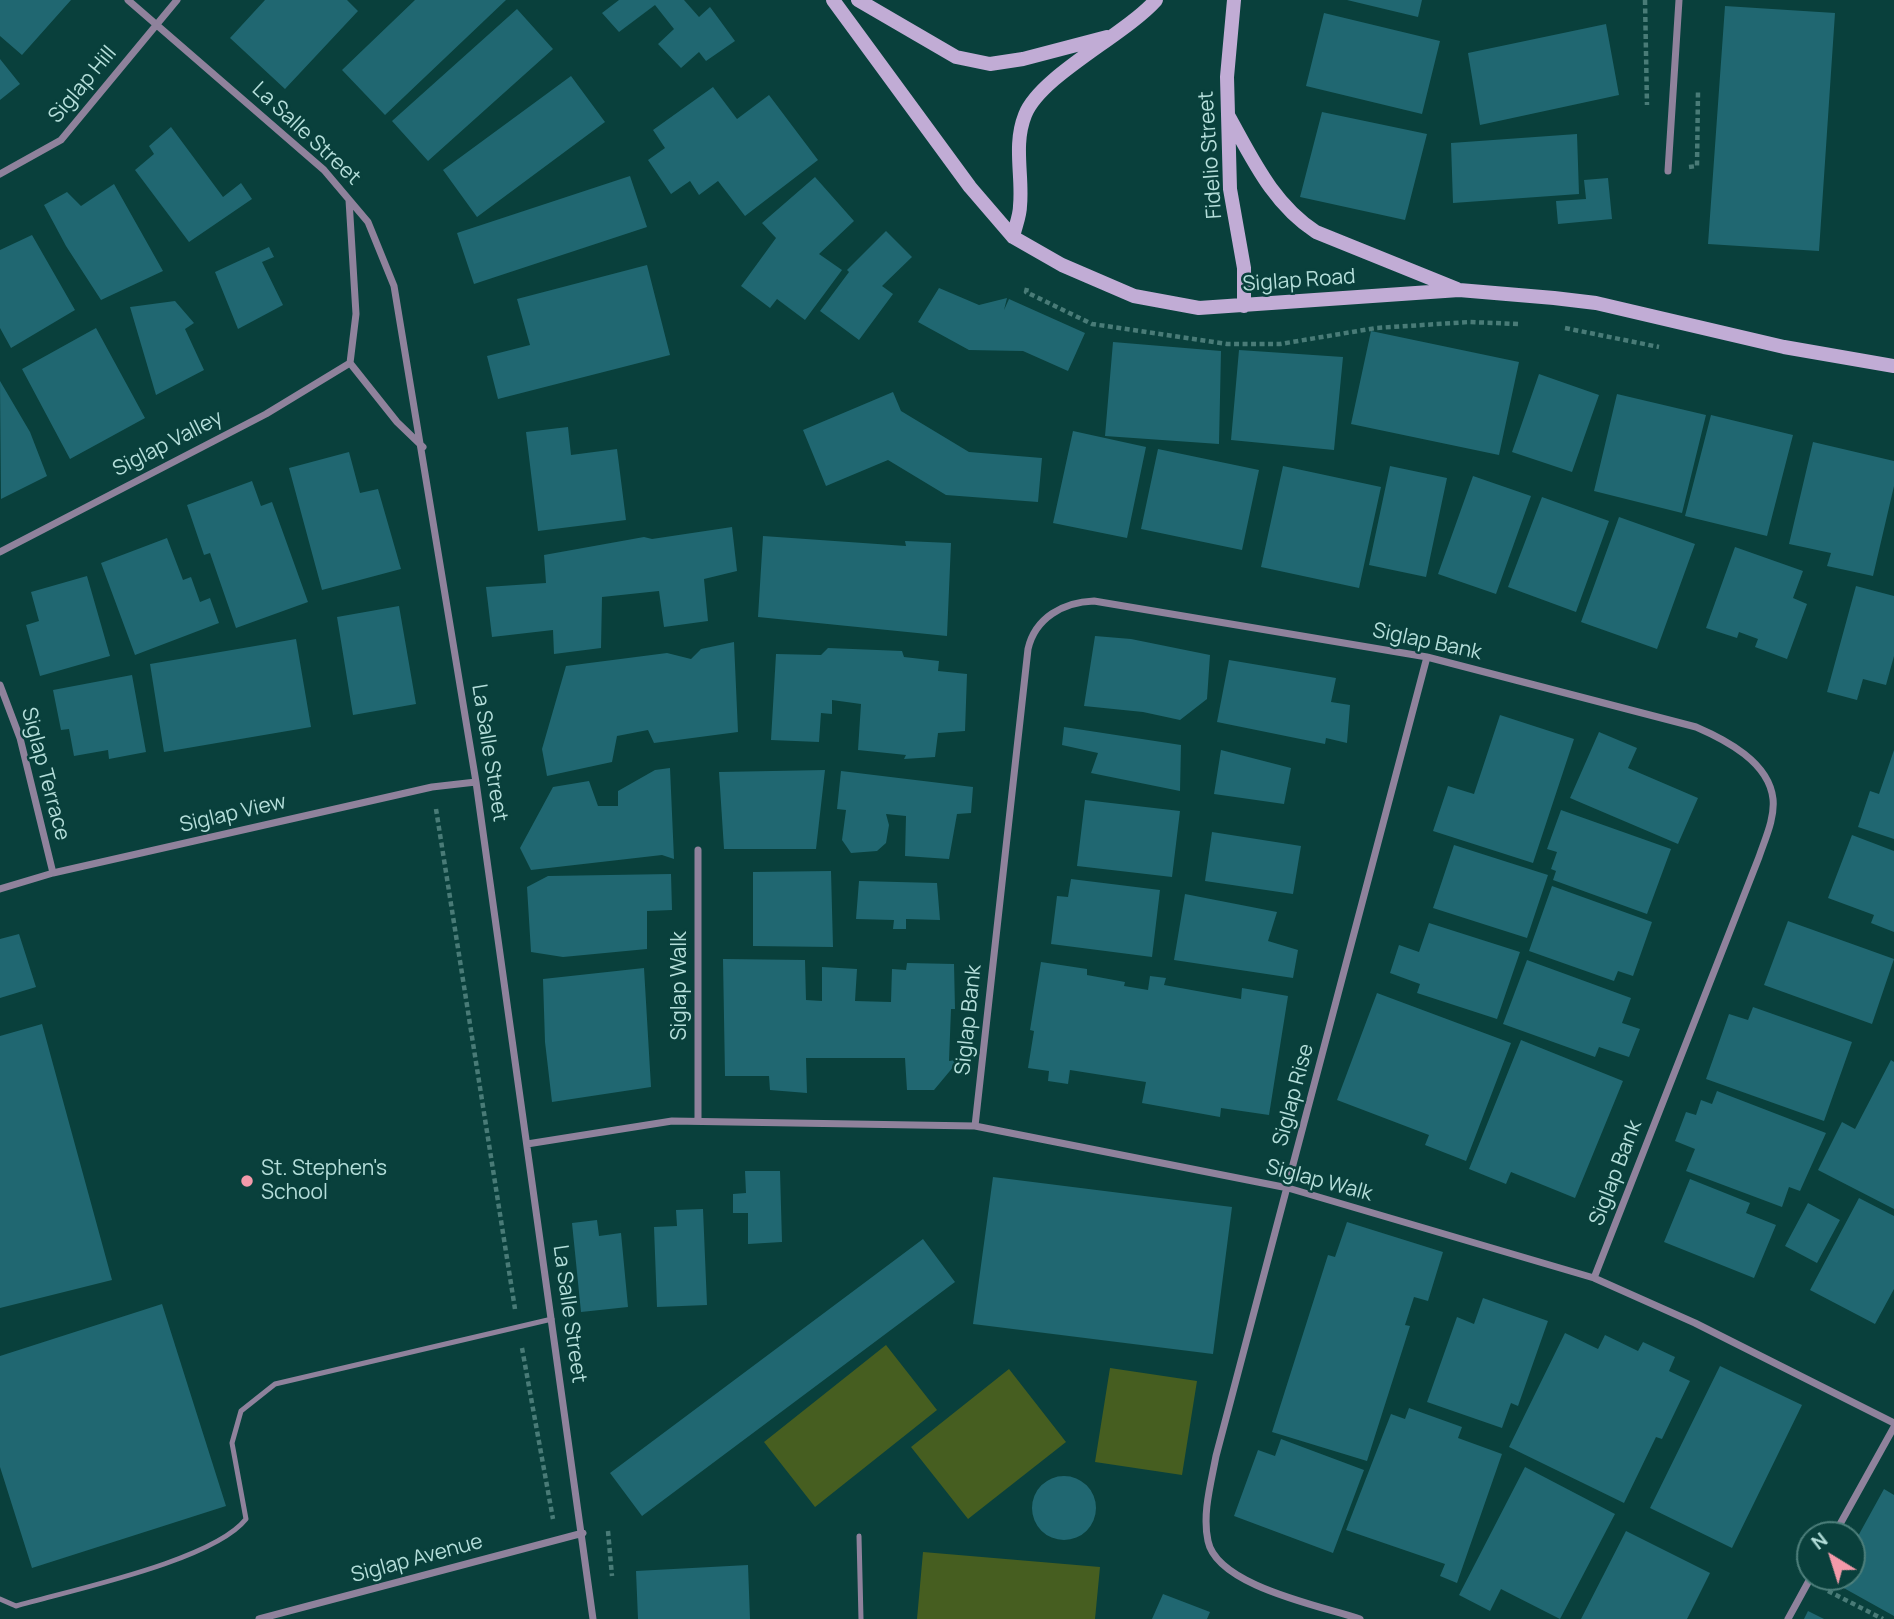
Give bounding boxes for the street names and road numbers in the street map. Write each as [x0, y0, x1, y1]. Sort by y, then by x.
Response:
street label: Siglap Hill [44, 41, 122, 129]
street label: La Salle Street [247, 77, 365, 191]
street label: Fidelio Street [1194, 90, 1228, 220]
street label: Siglap Road [1242, 264, 1356, 298]
street label: Siglap Valley [109, 406, 227, 482]
street label: Siglap Bank [1370, 618, 1484, 666]
street label: La Salle Street [466, 682, 512, 824]
street label: Siglap Terrace [15, 705, 75, 843]
street label: Siglap View [177, 790, 289, 838]
street label: Siglap Walk [667, 931, 693, 1041]
street label: Siglap Bank [951, 964, 987, 1076]
street label: Siglap Rise [1268, 1041, 1320, 1149]
street label: Siglap Bank [1584, 1117, 1648, 1229]
street label: Siglap Walk [1263, 1155, 1375, 1207]
street label: La Salle Street [547, 1243, 591, 1385]
street label: Siglap Avenue [348, 1529, 486, 1589]

